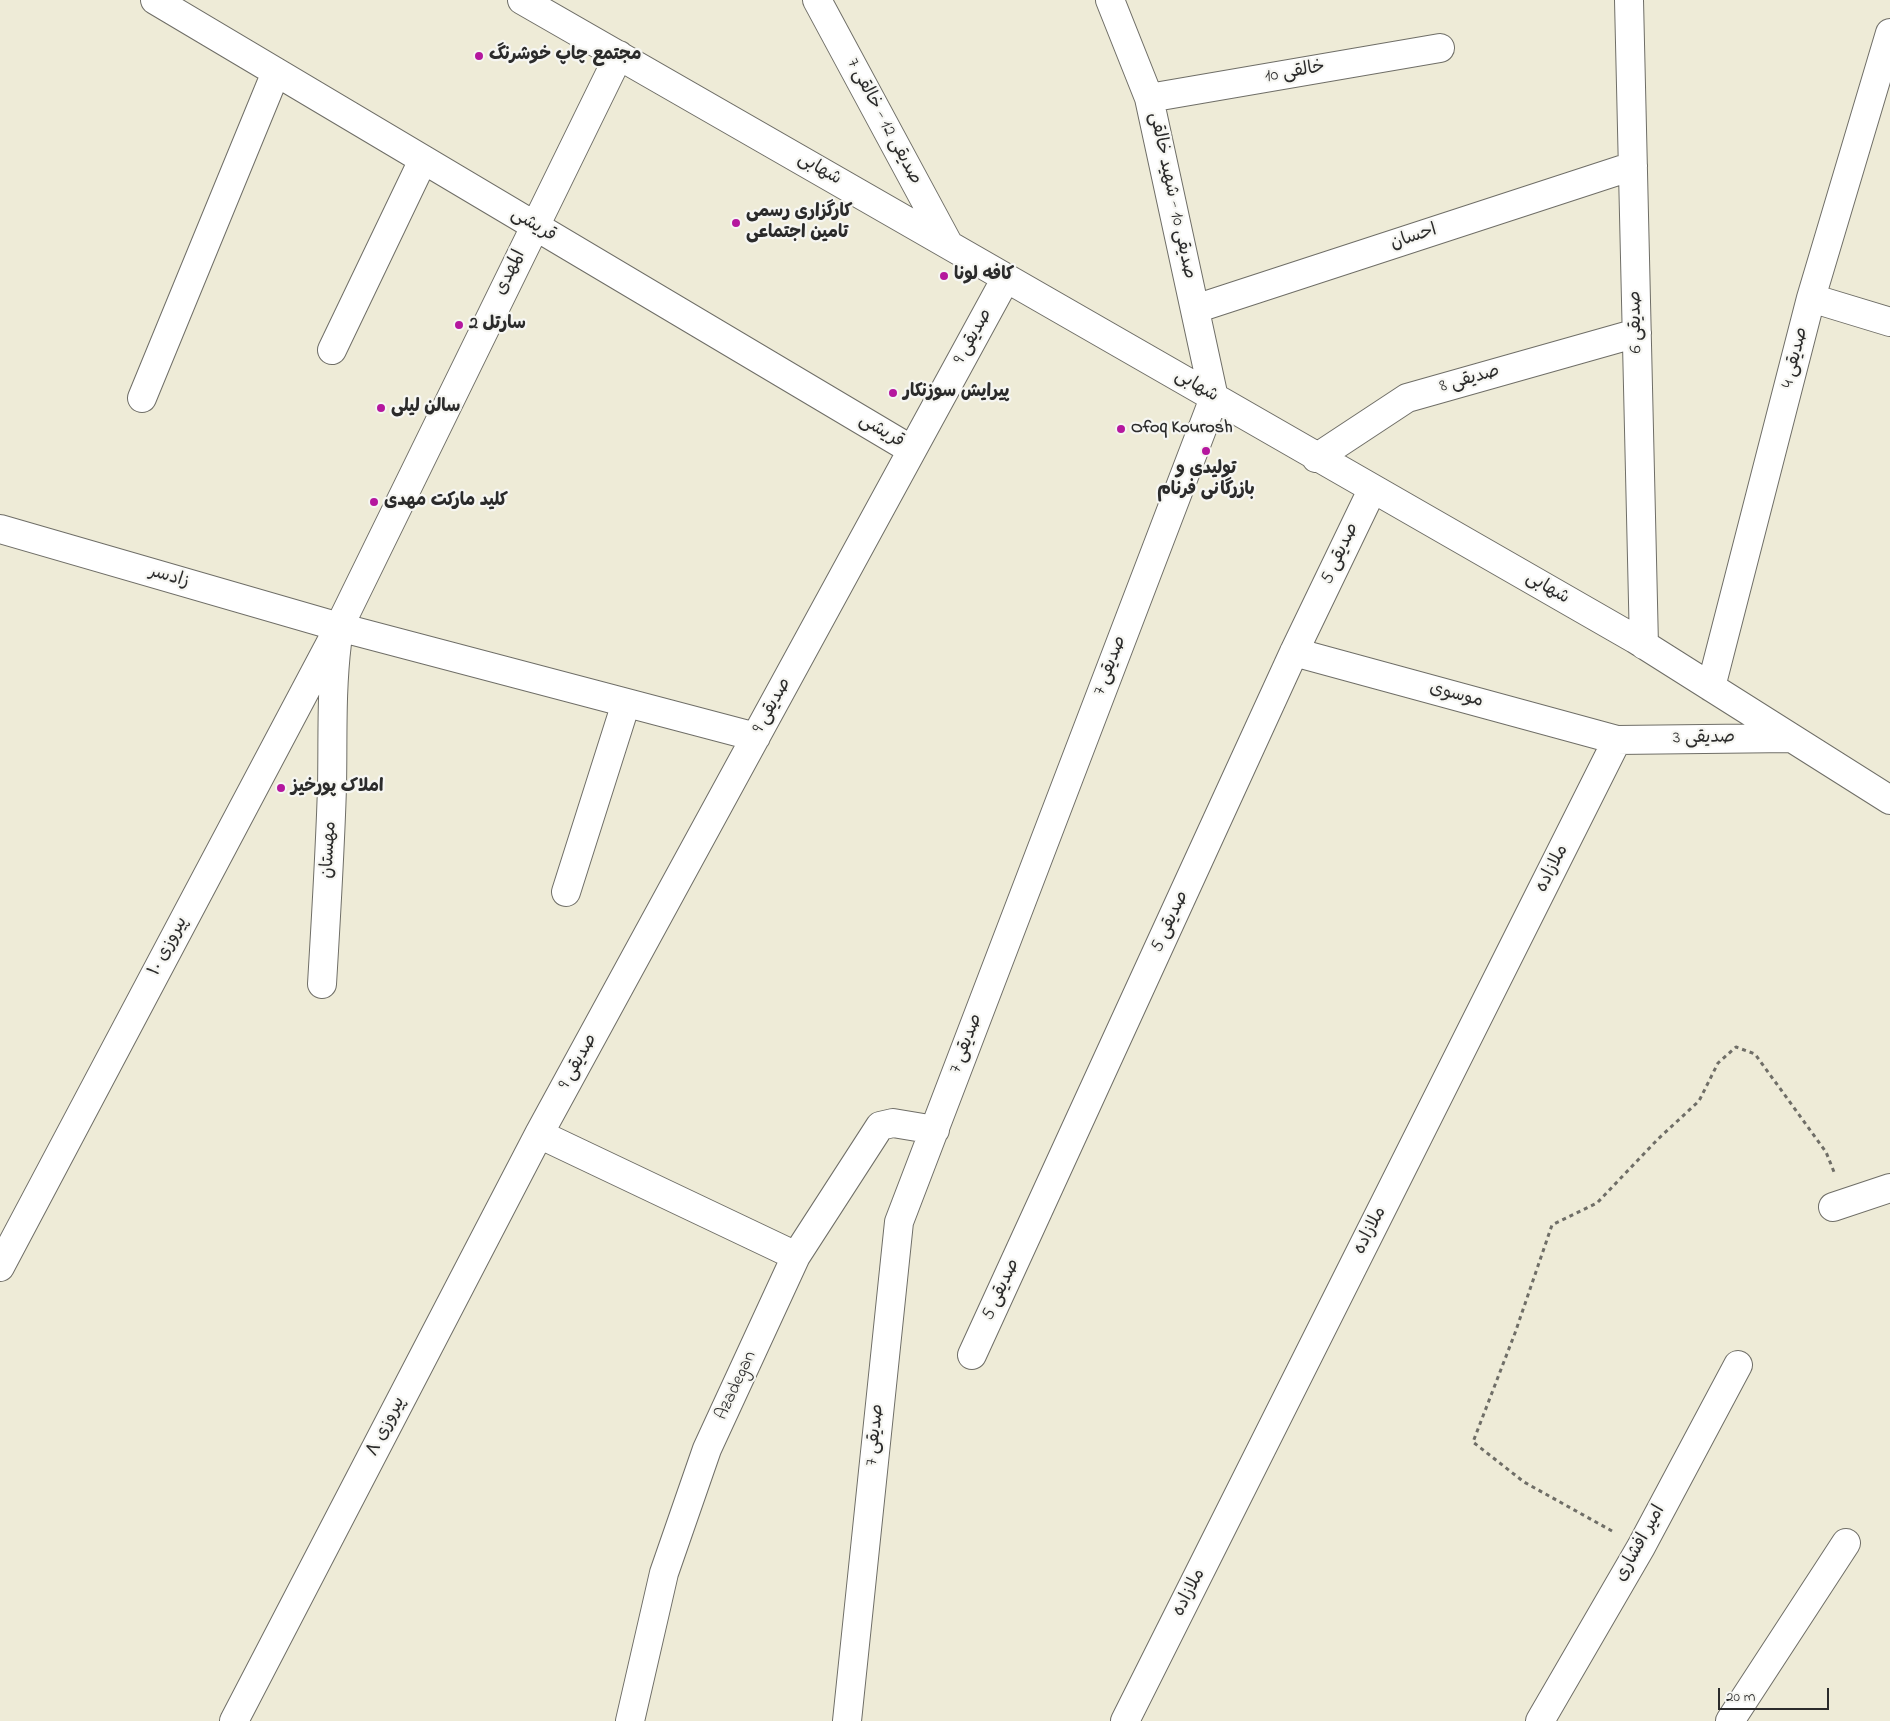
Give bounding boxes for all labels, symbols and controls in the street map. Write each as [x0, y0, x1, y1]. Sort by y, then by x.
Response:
place label: مجتمع چاپ خوشرنگ [489, 45, 641, 67]
marker: مجتمع چاپ خوشرنگ [473, 50, 485, 62]
street label: صدیقی 12 - خالقی 7 [841, 55, 925, 189]
street label: خالقی 10 [1263, 57, 1327, 89]
street label: صدیقی 10 - شهید خالقی [1143, 111, 1199, 281]
street label: شهابی [793, 149, 845, 191]
place label: کارگزاری رسمی تامین اجتماعی [746, 202, 852, 244]
street label: قریشی [507, 204, 559, 248]
marker: کارگزاری رسمی تامین اجتماعی [730, 217, 742, 229]
street label: احسان [1388, 220, 1440, 256]
street label: المهدی [491, 247, 531, 299]
place label: کافه لونا [954, 265, 1014, 287]
marker: کافه لونا [938, 270, 950, 282]
street label: صدیقی 6 [1626, 291, 1648, 353]
street label: صدیقی 9 [950, 306, 998, 368]
place label: سارتل 2 [469, 314, 526, 336]
marker: سارتل 2 [453, 319, 465, 331]
street label: صدیقی 4 [1778, 325, 1814, 391]
street label: صدیقی 8 [1438, 361, 1502, 399]
street label: شهابی [1170, 366, 1222, 408]
place label: پیرایش سوزنکار [903, 382, 1009, 404]
marker: پیرایش سوزنکار [887, 387, 899, 399]
place label: سالن لیلی [391, 397, 460, 419]
marker: سالن لیلی [375, 402, 387, 414]
street label: قریشی [855, 410, 907, 454]
place label: Ofoq Kourosh [1131, 418, 1232, 440]
marker: Ofoq Kourosh [1115, 423, 1127, 435]
marker: تولیدی و بازرگانی فرنام [1200, 445, 1212, 457]
place label: تولیدی و بازرگانی فرنام [1157, 459, 1255, 502]
place label: کلید مارکت مهدی [384, 491, 508, 513]
marker: کلید مارکت مهدی [368, 496, 380, 508]
street label: صدیقی 5 [1318, 520, 1364, 588]
street label: زادسر [147, 562, 191, 594]
street label: شهابی [1521, 568, 1573, 610]
street label: صدیقی 7 [1090, 633, 1132, 699]
street label: صدیقی 9 [749, 675, 797, 737]
street label: موسوی [1427, 678, 1485, 714]
street label: صدیقی 3 [1673, 728, 1735, 750]
place label: املاک پورخیز [291, 777, 384, 799]
marker: املاک پورخیز [275, 782, 287, 794]
street label: مهستان [318, 821, 342, 879]
street label: ملازاده [1532, 842, 1574, 896]
street label: صدیقی 5 [1148, 888, 1194, 956]
street label: پیروزی ١٠ [144, 914, 194, 980]
street label: صدیقی 7 [946, 1011, 988, 1077]
street label: صدیقی 9 [555, 1031, 603, 1093]
street label: ملازاده [1350, 1204, 1392, 1258]
street label: صدیقی 5 [979, 1256, 1025, 1324]
street label: Azadegan [712, 1348, 762, 1424]
street label: پیروزی ٨ [363, 1394, 411, 1460]
street label: صدیقی 7 [862, 1403, 890, 1467]
street label: امیر افشاری [1611, 1502, 1671, 1586]
street label: ملازاده [1169, 1566, 1211, 1620]
scale bar [1720, 1678, 1831, 1710]
text: 20 m [1726, 1686, 1755, 1708]

